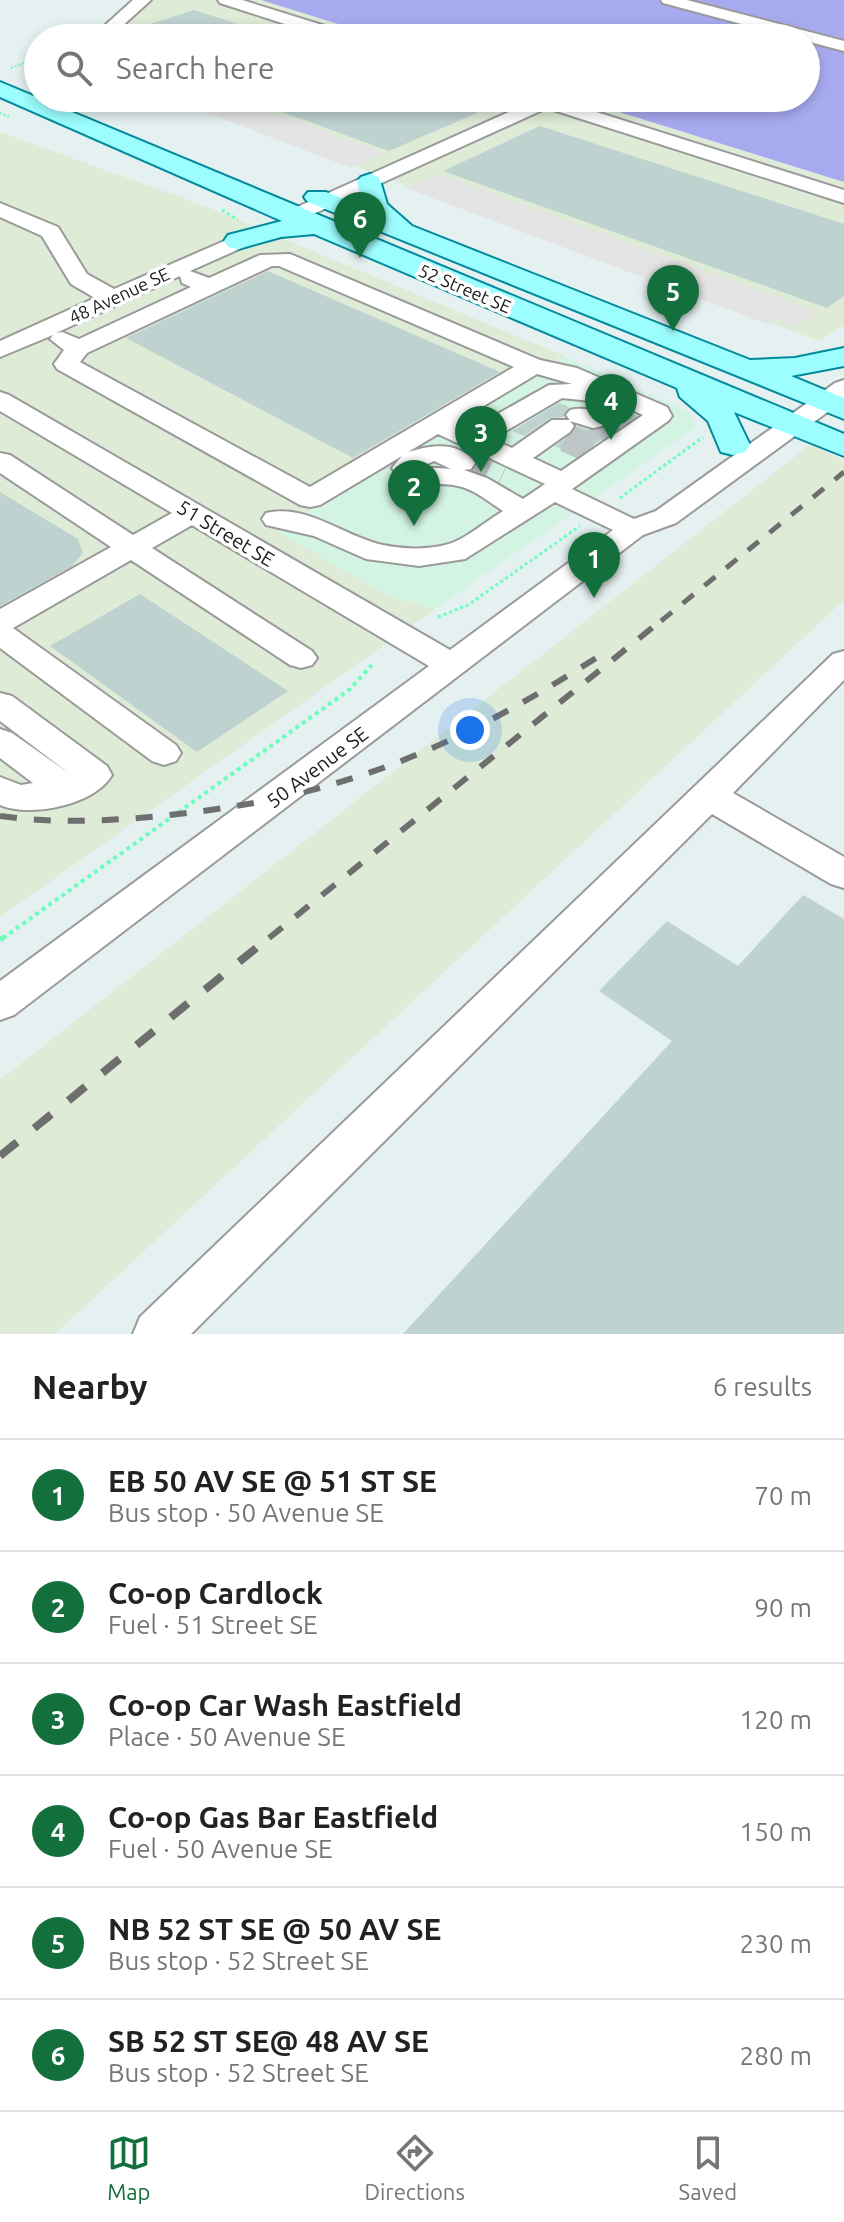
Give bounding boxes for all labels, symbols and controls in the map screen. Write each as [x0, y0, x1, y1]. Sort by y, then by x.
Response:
search box [24, 24, 820, 112]
icon: search [52, 46, 96, 90]
text: Search here [116, 51, 275, 85]
pin: 6 [334, 192, 386, 258]
street label: 52 Street SE [416, 260, 514, 316]
street label: 48 Avenue SE [66, 263, 172, 327]
pin: 5 [647, 265, 699, 331]
pin: 4 [585, 374, 637, 440]
pin: 3 [455, 406, 507, 472]
pin: 2 [388, 460, 440, 526]
street label: 51 Street SE [173, 495, 279, 571]
pin: 1 [568, 532, 620, 598]
your location [450, 710, 490, 750]
street label: 50 Avenue SE [262, 721, 372, 813]
text: Nearby [32, 1367, 147, 1405]
text: 6 results [713, 1372, 812, 1401]
text: EB 50 AV SE @ 51 ST SE [108, 1464, 437, 1498]
text: 1 [51, 1481, 65, 1510]
text: 70 m [754, 1481, 812, 1510]
text: Bus stop · 50 Avenue SE [108, 1498, 384, 1527]
text: Co-op Cardlock [108, 1576, 323, 1610]
text: 2 [51, 1593, 65, 1622]
text: 90 m [754, 1593, 812, 1622]
text: Fuel · 51 Street SE [108, 1610, 318, 1639]
text: Co-op Car Wash Eastfield [108, 1688, 462, 1722]
text: 3 [51, 1705, 65, 1734]
text: 120 m [740, 1705, 812, 1734]
text: Place · 50 Avenue SE [108, 1722, 345, 1751]
text: Co-op Gas Bar Eastfield [108, 1800, 438, 1834]
text: 4 [51, 1817, 65, 1846]
text: 150 m [740, 1817, 812, 1846]
text: Fuel · 50 Avenue SE [108, 1834, 333, 1863]
text: NB 52 ST SE @ 50 AV SE [108, 1912, 441, 1946]
text: 5 [51, 1929, 65, 1958]
text: 230 m [740, 1929, 812, 1958]
text: Bus stop · 52 Street SE [108, 1946, 369, 1975]
text: SB 52 ST SE@ 48 AV SE [108, 2024, 429, 2058]
text: 6 [51, 2041, 65, 2070]
text: 280 m [740, 2041, 812, 2070]
text: Bus stop · 52 Street SE [108, 2058, 369, 2087]
tab: Map [107, 2131, 151, 2204]
tab: Directions [364, 2131, 465, 2204]
tab: Saved [679, 2131, 737, 2204]

